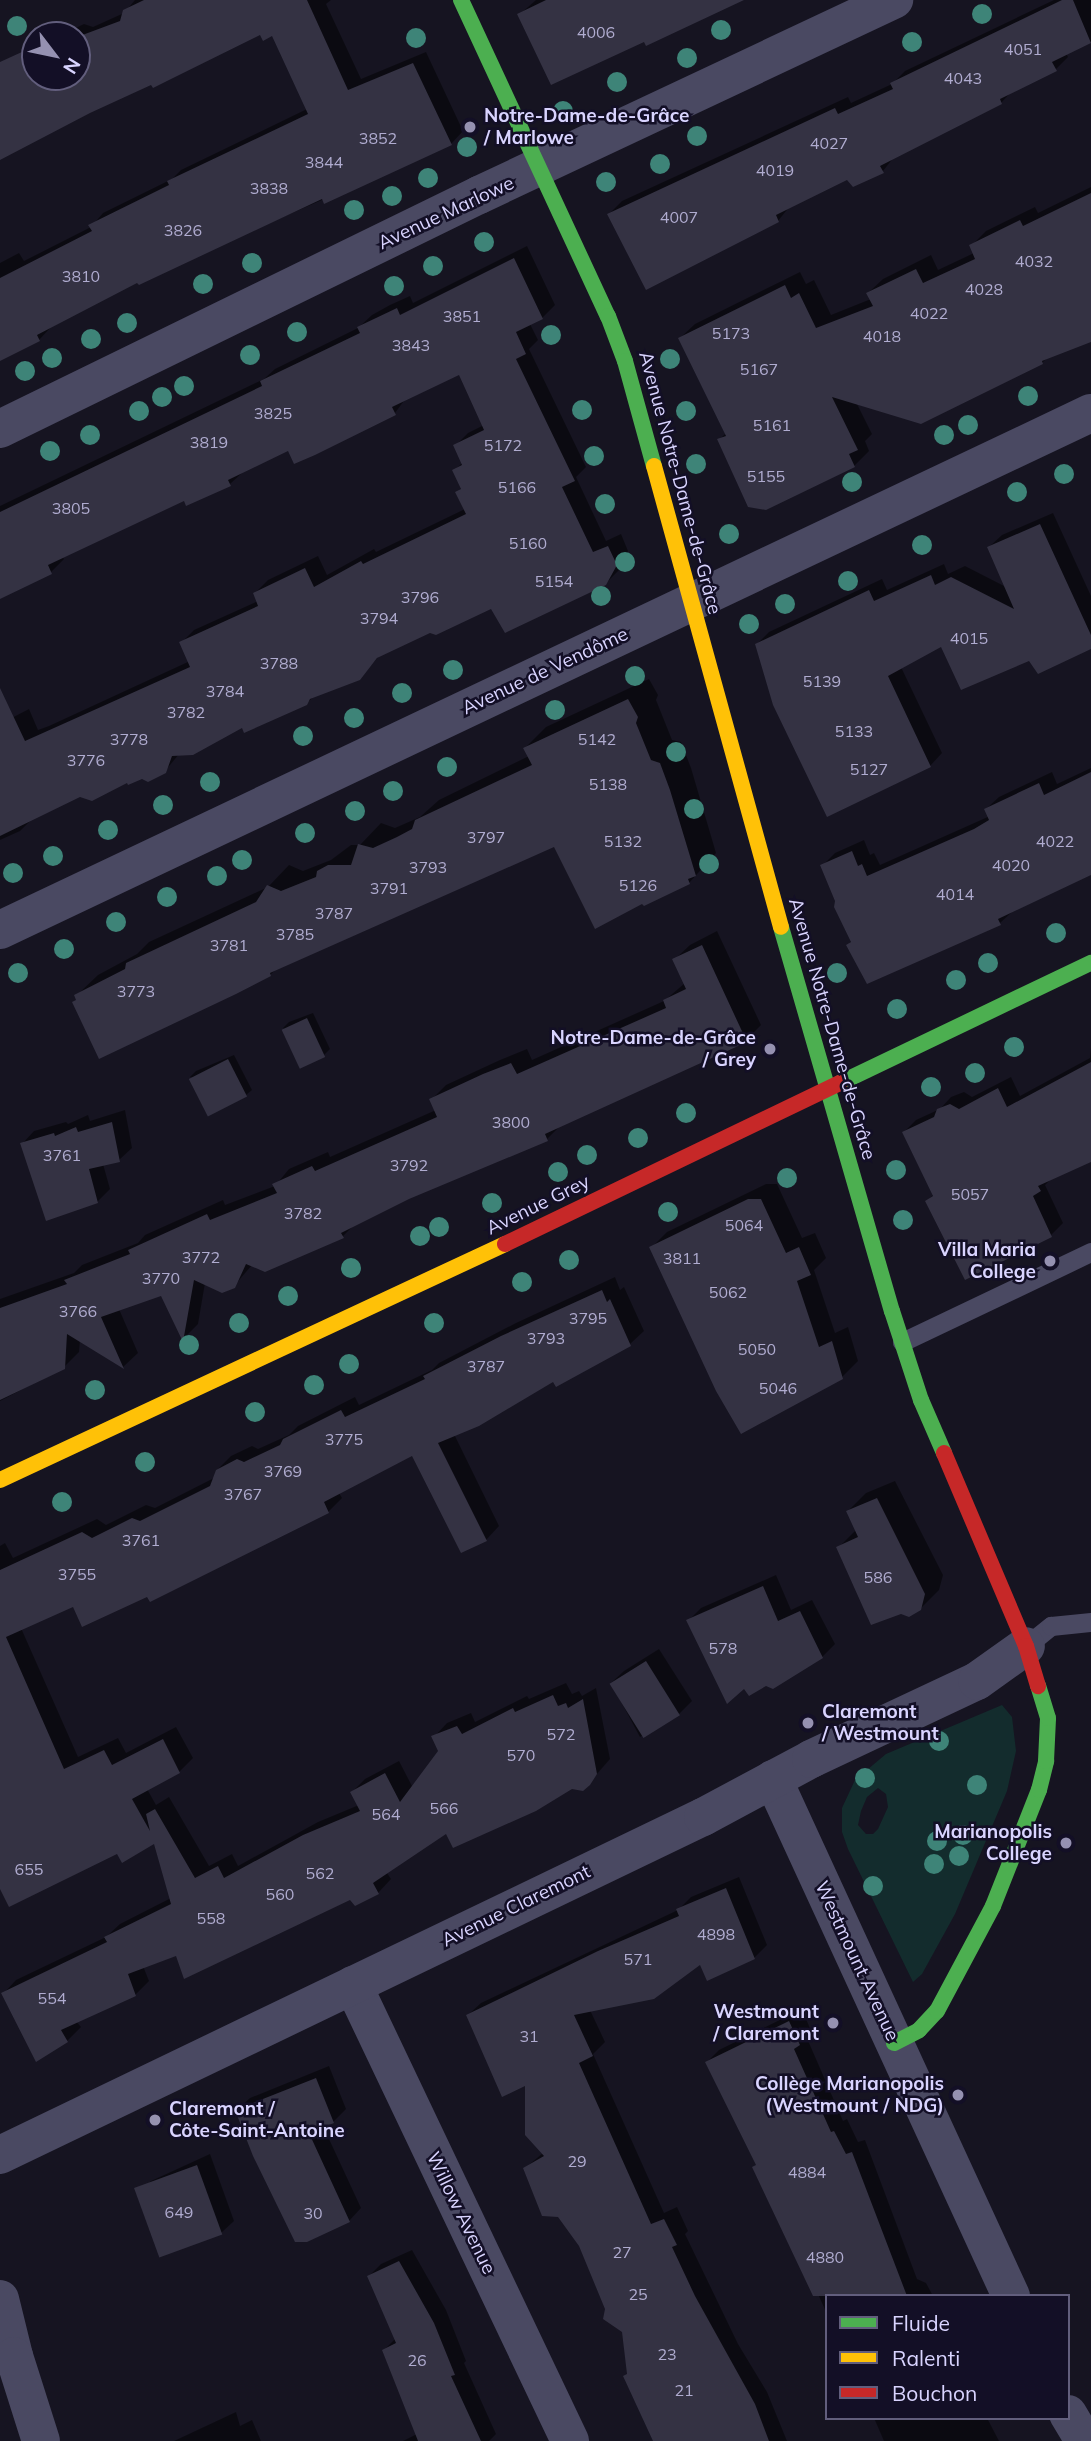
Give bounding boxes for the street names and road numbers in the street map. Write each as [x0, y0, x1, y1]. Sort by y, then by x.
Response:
street label: Avenue Marlowe [374, 171, 518, 255]
street label: Avenue Notre-Dame-de-Grâce [634, 349, 726, 617]
street label: Avenue de Vendôme [458, 622, 632, 720]
street label: Avenue Notre-Dame-de-Grâce [784, 895, 880, 1163]
street label: Avenue Grey [483, 1170, 593, 1240]
street label: Avenue Claremont [438, 1860, 594, 1952]
street label: Westmount Avenue [810, 1877, 904, 2045]
street label: Willow Avenue [422, 2148, 500, 2278]

